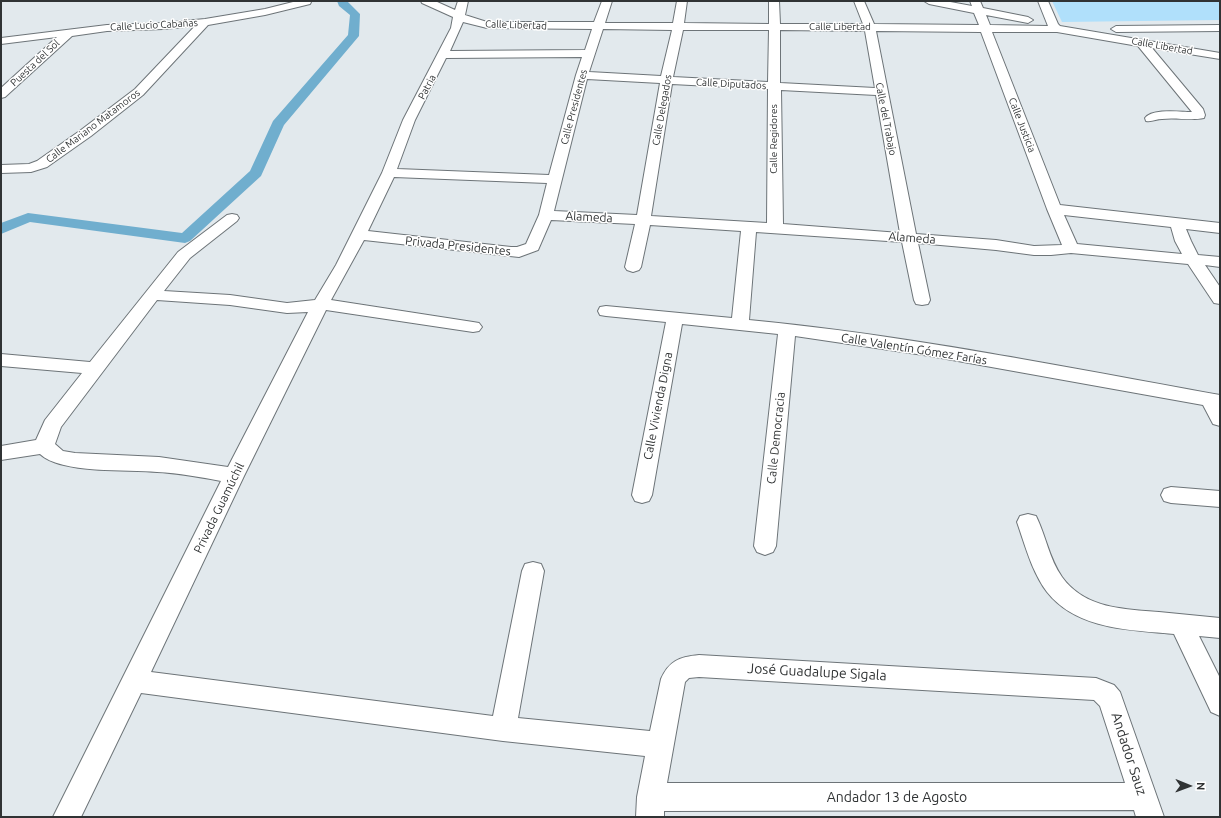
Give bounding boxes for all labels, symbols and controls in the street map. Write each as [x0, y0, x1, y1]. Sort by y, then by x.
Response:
street label: Calle Lucio Cabañas [110, 17, 198, 33]
street label: Calle Libertad [485, 18, 547, 32]
street label: Calle Libertad [809, 21, 871, 33]
street label: Calle Libertad [1130, 35, 1194, 57]
street label: Puesta del Sol [8, 37, 62, 89]
street label: Calle Presidentes [558, 68, 590, 146]
street label: Patria [416, 73, 438, 101]
street label: Calle Delegados [650, 74, 674, 146]
street label: Calle Diputados [695, 76, 767, 92]
street label: Calle del Trabajo [873, 82, 899, 156]
street label: Calle Mariano Matamoros [44, 87, 142, 165]
street label: Calle Justicia [1006, 96, 1038, 154]
street label: Calle Regidores [768, 104, 780, 174]
street label: Alameda [565, 209, 613, 225]
street label: Alameda [888, 229, 936, 247]
street label: Privada Presidentes [405, 233, 511, 259]
street label: Calle Valentín Gómez Farías [840, 330, 988, 368]
street label: Calle Vivienda Digna [640, 351, 676, 461]
street label: Calle Democracia [764, 391, 788, 485]
street label: Privada Guamúchil [191, 460, 247, 556]
street label: José Guadalupe Sigala [747, 660, 887, 684]
street label: Andador Sauz [1108, 710, 1150, 798]
north arrow [1169, 766, 1209, 806]
text: N [1195, 782, 1207, 790]
street label: Andador 13 de Agosto [827, 789, 967, 805]

